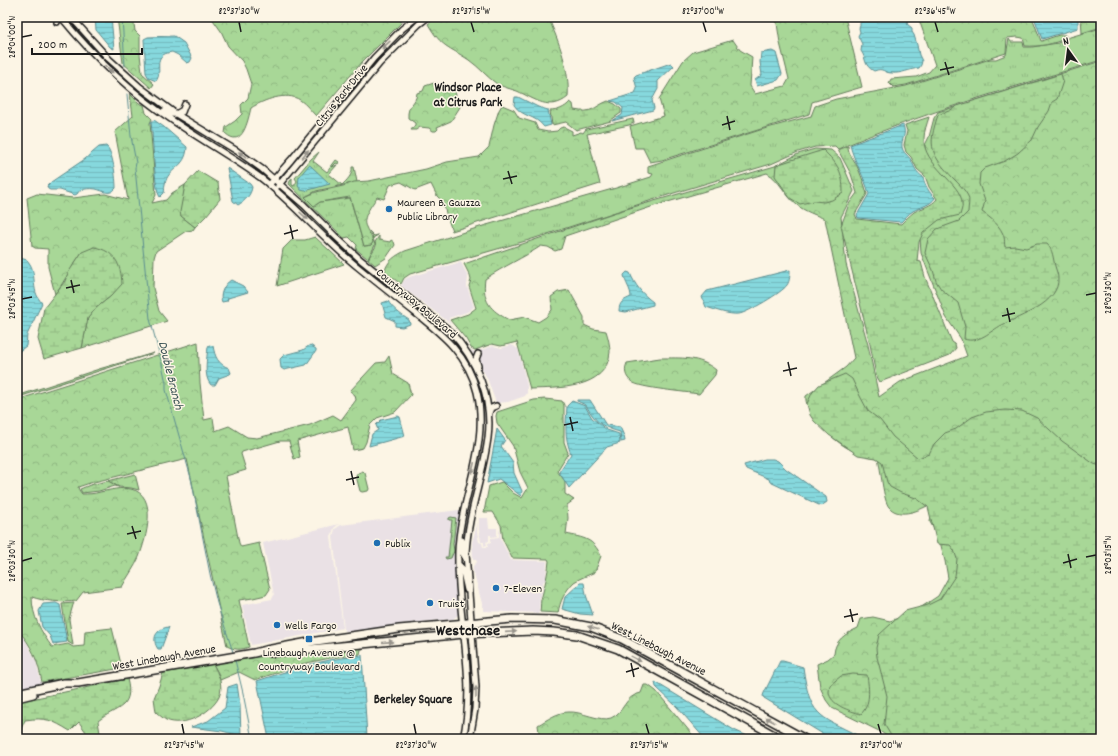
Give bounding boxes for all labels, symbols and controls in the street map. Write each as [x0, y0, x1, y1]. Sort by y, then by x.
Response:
text: 82°37'30"W [218, 5, 260, 19]
text: 82°37'15"W [452, 5, 490, 19]
text: 82°37'00"W [682, 5, 724, 19]
text: 82°36'45"W [915, 5, 956, 19]
text: 28°04'00"N [6, 16, 20, 58]
scale bar [32, 30, 142, 56]
north arrow [1048, 30, 1088, 70]
text: N [1061, 34, 1071, 51]
text: 200 m [38, 37, 67, 54]
one-way arrow [381, 40, 391, 50]
street label: Citrus Park Drive [312, 61, 373, 131]
one-way arrow [104, 64, 113, 73]
district label: Windsor Place at Citrus Park [434, 79, 503, 113]
one-way arrow [301, 149, 310, 160]
one-way arrow [237, 151, 248, 160]
place label: Maureen B. Gauzza Public Library [397, 195, 481, 226]
marker: Maureen B. Gauzza Public Library [384, 204, 394, 214]
one-way arrow [300, 211, 309, 220]
street label: Countryway Boulevard [372, 265, 460, 343]
text: 28°03'30"N [1102, 272, 1116, 314]
text: 28°03'45"N [6, 279, 20, 319]
water label: Double Branch [152, 339, 187, 413]
one-way arrow [470, 462, 476, 475]
place label: Publix [385, 536, 411, 553]
text: 28°03'15"N [1102, 536, 1116, 574]
marker: Publix [372, 538, 382, 548]
text: 28°03'30"N [6, 540, 20, 582]
place label: 7-Eleven [504, 581, 543, 598]
marker: 7-Eleven [491, 583, 501, 593]
place label: Truist [438, 596, 465, 613]
marker: Truist [425, 598, 435, 608]
place label: Wells Fargo [285, 618, 337, 635]
street label: West Linebaugh Avenue [608, 618, 709, 681]
marker: Wells Fargo [272, 620, 282, 630]
district label: Westchase [436, 620, 500, 643]
one-way arrow [587, 625, 599, 631]
one-way arrow [505, 629, 517, 636]
marker: Linebaugh Avenue @ Countryway Boulevard [304, 634, 314, 644]
one-way arrow [382, 638, 394, 645]
street label: West Linebaugh Avenue [111, 641, 217, 676]
place label: Linebaugh Avenue @ Countryway Boulevard [258, 645, 360, 676]
one-way arrow [631, 656, 642, 662]
one-way arrow [473, 685, 479, 698]
district label: Berkeley Square [374, 691, 453, 710]
one-way arrow [765, 717, 776, 723]
text: 82°37'45"W [164, 739, 204, 753]
text: 82°37'30"W [395, 739, 437, 753]
text: 82°37'15"W [630, 739, 668, 753]
text: 82°37'00"W [860, 739, 902, 753]

